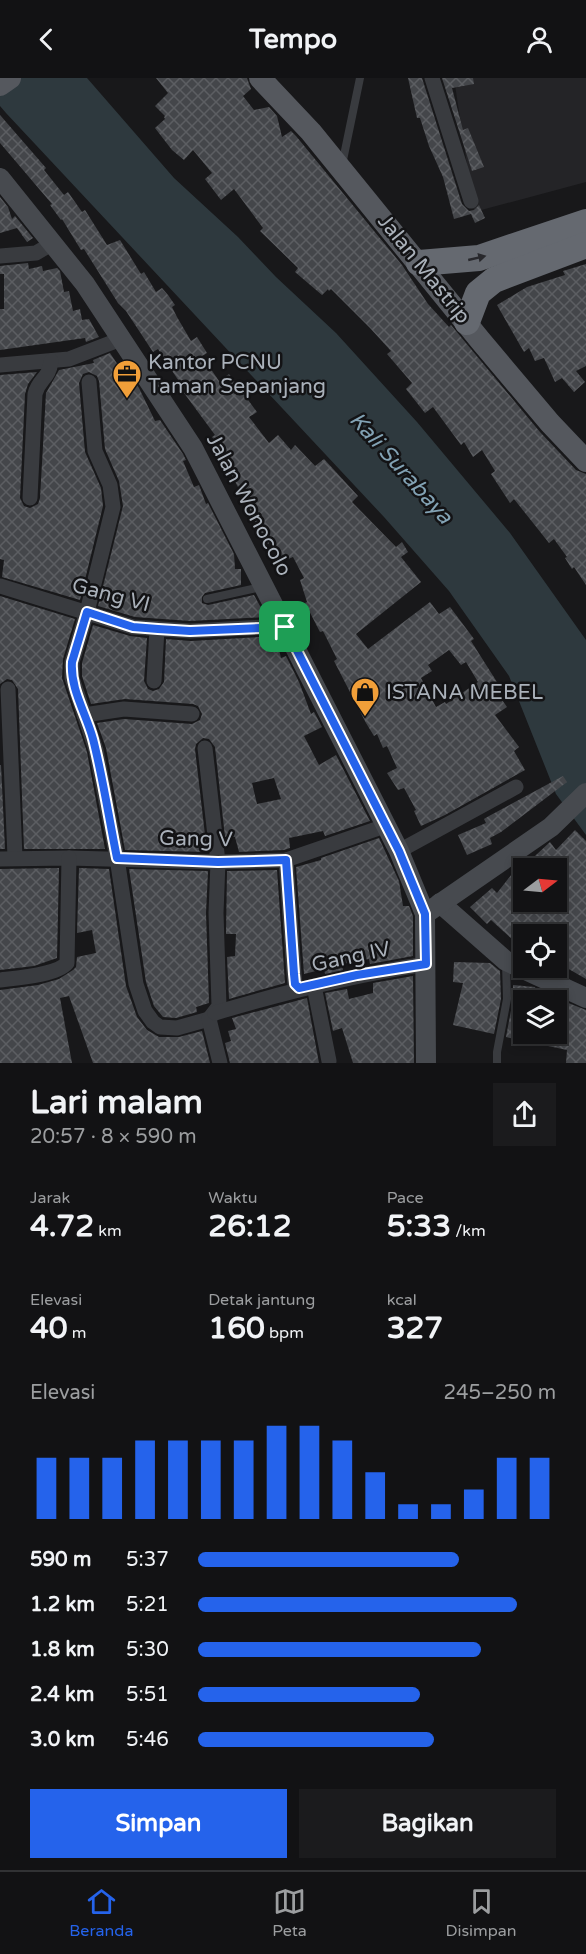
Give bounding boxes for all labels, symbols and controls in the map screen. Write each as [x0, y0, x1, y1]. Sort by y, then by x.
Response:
icon: back [30, 23, 63, 56]
text: Tempo [249, 23, 337, 56]
icon: person [523, 23, 556, 56]
street label: Jalan Mastrip [372, 209, 476, 329]
one-way arrow [468, 252, 487, 262]
place label: Kantor PCNU Taman Sepanjang [148, 350, 326, 399]
office icon: Kantor PCNU Taman Sepanjang [111, 358, 143, 400]
water label: Kali Surabaya [344, 407, 458, 530]
street label: Jalan Wonocolo [201, 430, 297, 580]
street label: Gang VI [69, 573, 153, 617]
pin [259, 601, 310, 652]
icon: arrive [268, 610, 301, 643]
shop icon: ISTANA MEBEL [349, 676, 381, 718]
place label: ISTANA MEBEL [386, 680, 543, 705]
street label: Gang V [159, 826, 234, 852]
north arrow [513, 858, 567, 912]
map controls [513, 858, 567, 1044]
button: locate [513, 924, 567, 978]
street label: Gang IV [309, 936, 393, 978]
button: layers [513, 990, 567, 1044]
text: Lari malam [30, 1083, 203, 1122]
button: share [493, 1083, 556, 1146]
text: 20:57 · 8 × 590 m [30, 1125, 197, 1149]
text: Jarak [30, 1188, 70, 1208]
text: Waktu [208, 1188, 257, 1208]
text: Pace [387, 1188, 424, 1208]
text: 4.72 [30, 1208, 94, 1245]
text: 26:12 [208, 1208, 292, 1245]
text: 5:33 [387, 1208, 451, 1245]
text: km [94, 1221, 122, 1241]
text: /km [451, 1221, 486, 1241]
text: Elevasi [30, 1290, 82, 1310]
text: Detak jantung [208, 1290, 315, 1310]
text: kcal [387, 1290, 417, 1310]
text: 40 [30, 1310, 68, 1347]
text: 160 [208, 1310, 265, 1347]
text: 327 [387, 1310, 443, 1347]
text: m [68, 1323, 87, 1343]
text: bpm [265, 1323, 304, 1343]
text: Elevasi [30, 1381, 95, 1405]
text: 245–250 m [443, 1381, 556, 1405]
text: 590 m [30, 1548, 91, 1572]
text: 5:37 [126, 1548, 169, 1572]
text: 1.2 km [30, 1593, 95, 1617]
text: 5:21 [126, 1593, 169, 1617]
text: 1.8 km [30, 1638, 95, 1662]
text: 5:30 [126, 1638, 169, 1662]
text: 2.4 km [30, 1683, 94, 1707]
text: 5:51 [126, 1683, 169, 1707]
text: 3.0 km [30, 1728, 95, 1752]
text: 5:46 [126, 1728, 169, 1752]
button: Simpan [30, 1789, 287, 1858]
button: Bagikan [299, 1789, 556, 1858]
tab: Beranda [69, 1885, 133, 1941]
tab: Peta [272, 1885, 307, 1941]
tab: Disimpan [446, 1885, 517, 1941]

